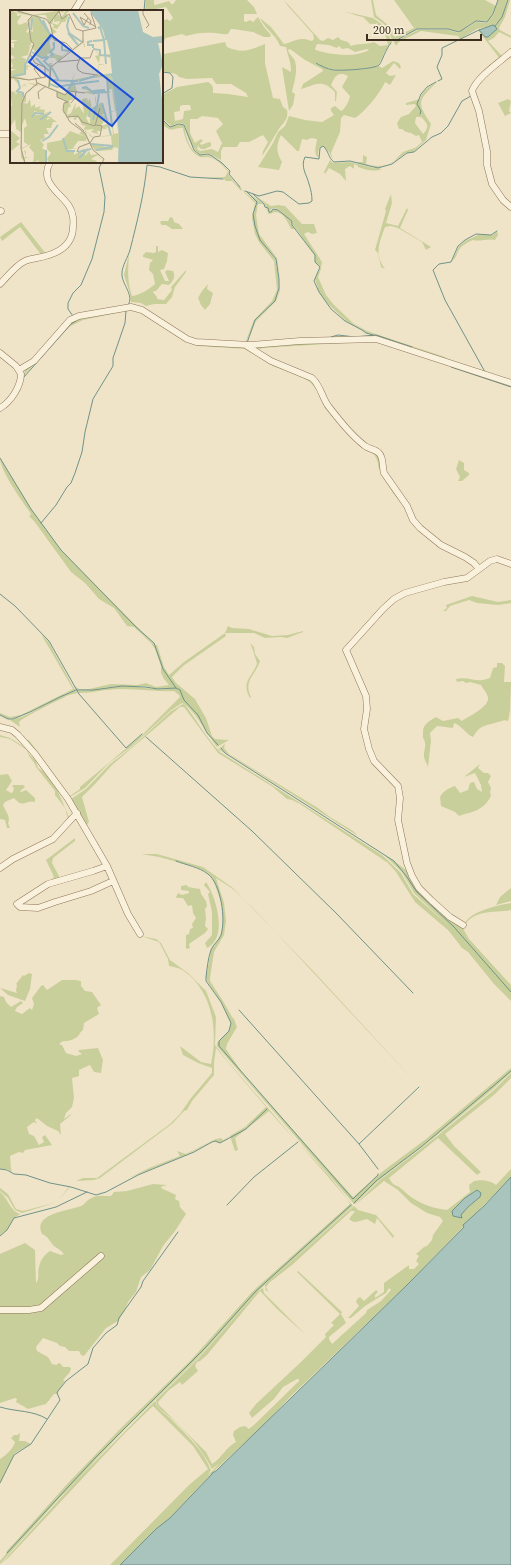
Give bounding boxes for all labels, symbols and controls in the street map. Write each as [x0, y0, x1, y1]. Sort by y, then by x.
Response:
inset map [10, 10, 163, 163]
scale bar [367, 16, 481, 42]
text: 200 m [373, 22, 405, 38]

